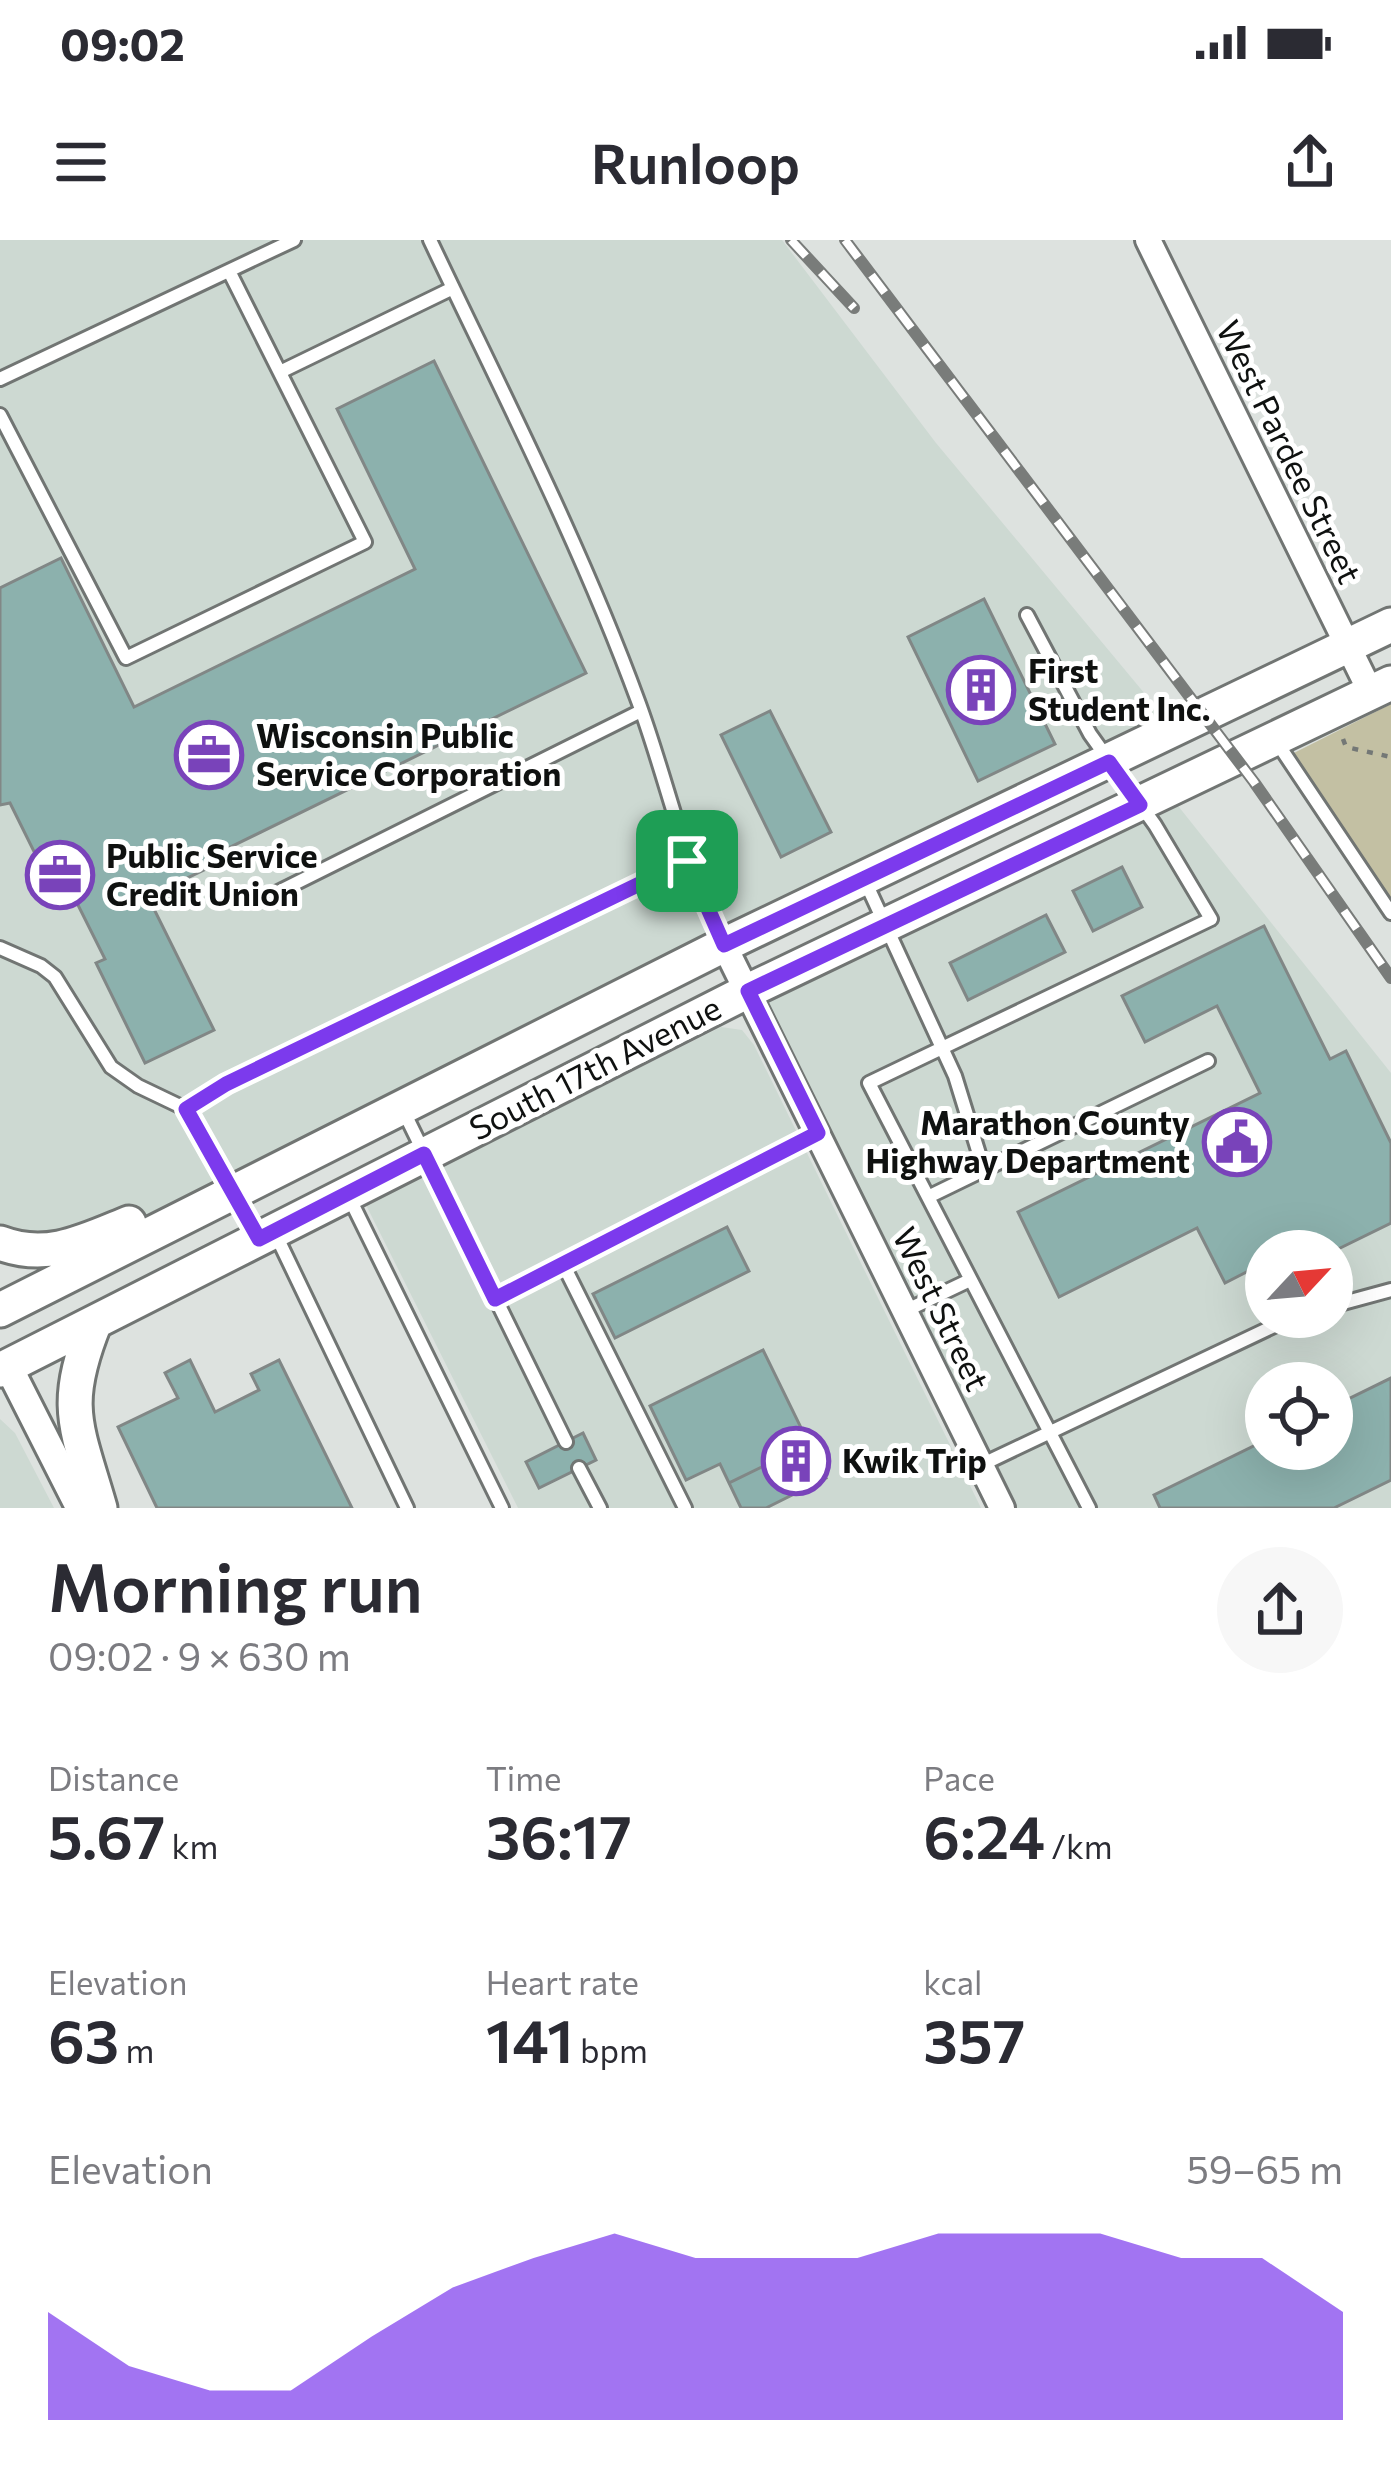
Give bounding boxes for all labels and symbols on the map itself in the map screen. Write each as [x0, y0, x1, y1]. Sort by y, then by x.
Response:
street label: West Pardee Street [1209, 313, 1372, 590]
place label: First Student Inc. [1028, 649, 1210, 728]
building icon: First Student Inc. [946, 655, 1016, 725]
place label: Wisconsin Public Service Corporation [256, 714, 561, 793]
office icon: Wisconsin Public Service Corporation [174, 720, 244, 790]
pin [636, 810, 738, 912]
place label: Public Service Credit Union [106, 834, 318, 913]
office icon: Public Service Credit Union [25, 840, 95, 910]
street label: South 17th Avenue [462, 986, 727, 1148]
place label: Marathon County Highway Department [866, 1101, 1190, 1180]
public building icon: Marathon County Highway Department [1202, 1107, 1272, 1177]
street label: West Street [885, 1220, 1000, 1397]
north arrow [1245, 1230, 1353, 1338]
building icon: Kwik Trip [761, 1426, 831, 1496]
place label: Kwik Trip [842, 1439, 987, 1480]

